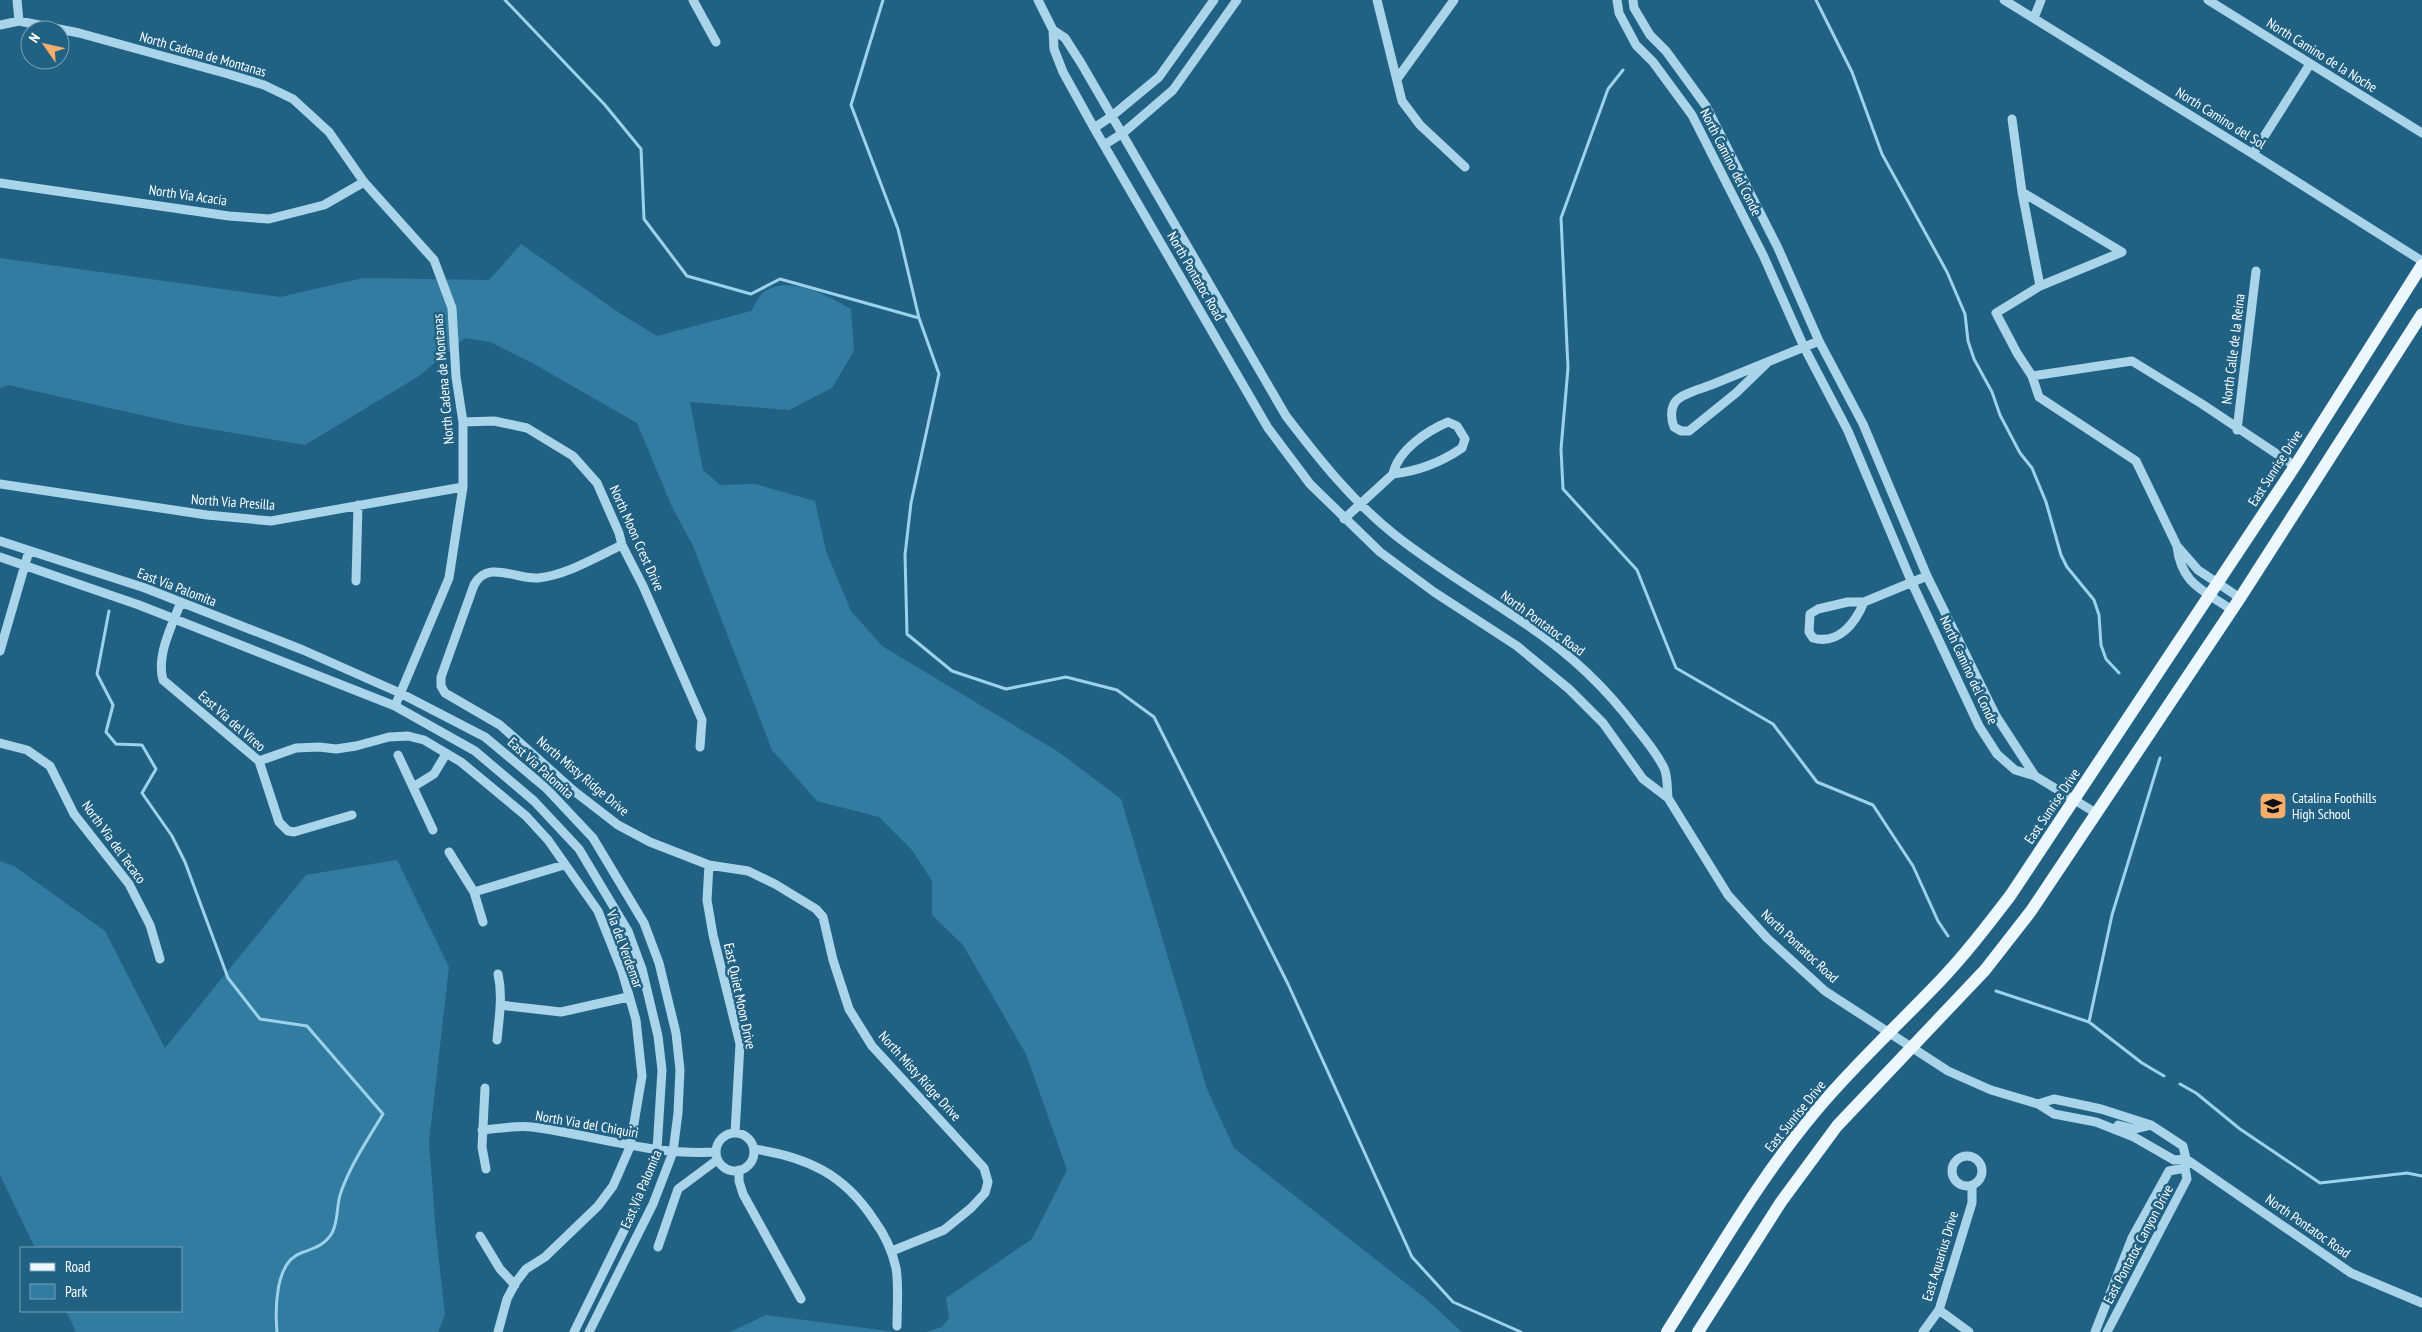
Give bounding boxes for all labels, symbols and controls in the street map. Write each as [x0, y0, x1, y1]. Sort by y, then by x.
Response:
street label: North Camino de la Noche [2263, 14, 2381, 96]
north arrow [20, 20, 70, 70]
street label: North Cadena de Montanas [138, 27, 269, 81]
text: N [25, 30, 44, 46]
street label: North Camino del Sol [2172, 83, 2270, 153]
street label: North Camino del Conde [1696, 105, 1766, 219]
street label: North Via Acacia [148, 181, 228, 209]
street label: North Pontatoc Road [1163, 228, 1229, 324]
street label: North Calle de la Reina [2217, 293, 2249, 405]
street label: North Cadena de Montanas [428, 313, 458, 445]
street label: East Sunrise Drive [2244, 426, 2306, 509]
street label: North Moon Crest Drive [606, 482, 668, 594]
street label: North Via Presilla [191, 490, 275, 514]
street label: East Via Palomita [135, 564, 219, 610]
street label: North Pontatoc Road [1497, 586, 1589, 660]
street label: North Camino del Conde [1936, 613, 2002, 727]
street label: East Via del Vireo [194, 687, 270, 755]
street label: North Misty Ridge Drive [533, 732, 633, 820]
street label: East Via Palomita [504, 733, 578, 803]
street label: East Sunrise Drive [2020, 765, 2084, 847]
place label: Catalina Foothills High School [2292, 789, 2377, 823]
school or university icon: Catalina Foothills High School [2258, 791, 2288, 821]
street label: North Via del Tecaco [78, 797, 150, 887]
street label: North Pontatoc Road [1757, 905, 1843, 987]
street label: Via del Verdemar [602, 907, 647, 991]
street label: East Quiet Moon Drive [720, 941, 760, 1051]
street label: North Misty Ridge Drive [875, 1027, 965, 1125]
street label: East Sunrise Drive [1761, 1076, 1830, 1156]
street label: North Via del Chiquiri [534, 1106, 640, 1142]
street label: East Via Palomita [616, 1147, 666, 1231]
street label: East Pontatoc Canyon Drive [2099, 1181, 2177, 1307]
street label: North Pontatoc Road [2262, 1190, 2354, 1262]
street label: East Aquarius Drive [1918, 1209, 1962, 1303]
legend [20, 1247, 182, 1312]
text: Road [65, 1257, 91, 1276]
text: Park [65, 1282, 87, 1301]

